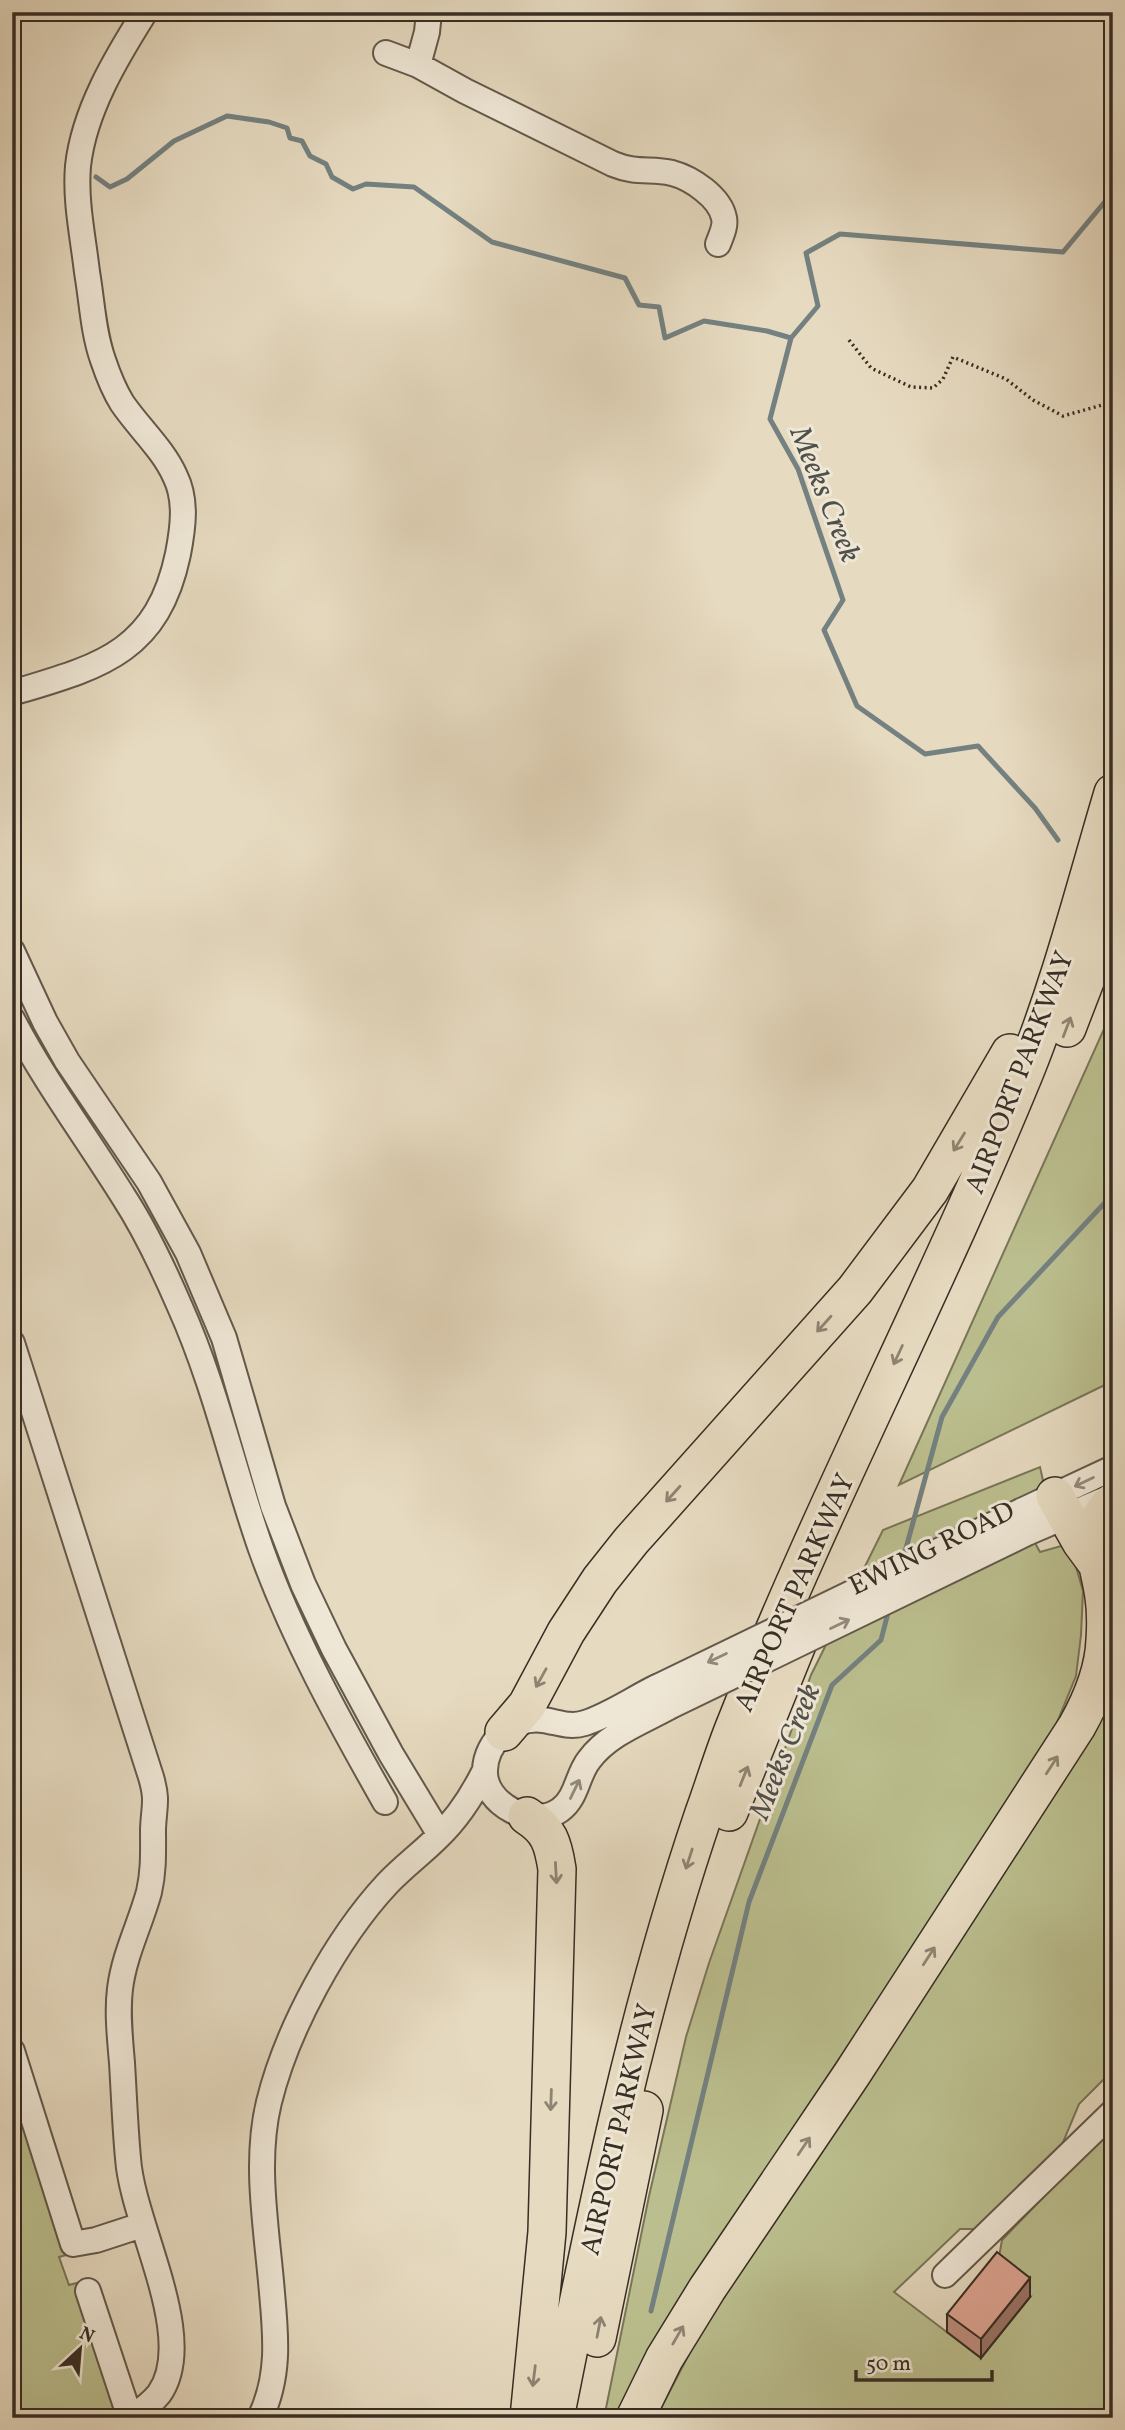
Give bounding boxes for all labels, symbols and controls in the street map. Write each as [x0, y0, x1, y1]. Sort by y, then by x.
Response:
water label: Meeks Creek [777, 420, 870, 569]
street label: AIRPORT PARKWAY [956, 946, 1085, 1200]
one-way arrow [1061, 1017, 1074, 1039]
one-way arrow [952, 1131, 966, 1151]
one-way arrow [816, 1315, 832, 1333]
one-way arrow [891, 1344, 904, 1366]
street label: AIRPORT PARKWAY [725, 1468, 865, 1718]
one-way arrow [1074, 1476, 1095, 1489]
one-way arrow [665, 1485, 681, 1503]
street label: EWING ROAD [843, 1492, 1022, 1606]
one-way arrow [829, 1616, 850, 1630]
one-way arrow [707, 1651, 728, 1665]
one-way arrow [534, 1668, 548, 1688]
water label: Meeks Creek [739, 1677, 832, 1827]
one-way arrow [1045, 1756, 1060, 1775]
one-way arrow [738, 1765, 751, 1787]
one-way arrow [568, 1779, 582, 1800]
one-way arrow [682, 1848, 694, 1870]
one-way arrow [550, 1861, 563, 1884]
one-way arrow [921, 1947, 936, 1966]
street label: AIRPORT PARKWAY [572, 2000, 667, 2259]
one-way arrow [545, 2088, 558, 2111]
one-way arrow [797, 2137, 811, 2156]
north arrow [46, 2314, 116, 2384]
one-way arrow [593, 2316, 606, 2339]
text: N [75, 2321, 99, 2350]
one-way arrow [671, 2326, 685, 2346]
scale bar [856, 2339, 992, 2383]
text: 50 m [866, 2350, 911, 2379]
one-way arrow [527, 2364, 540, 2387]

